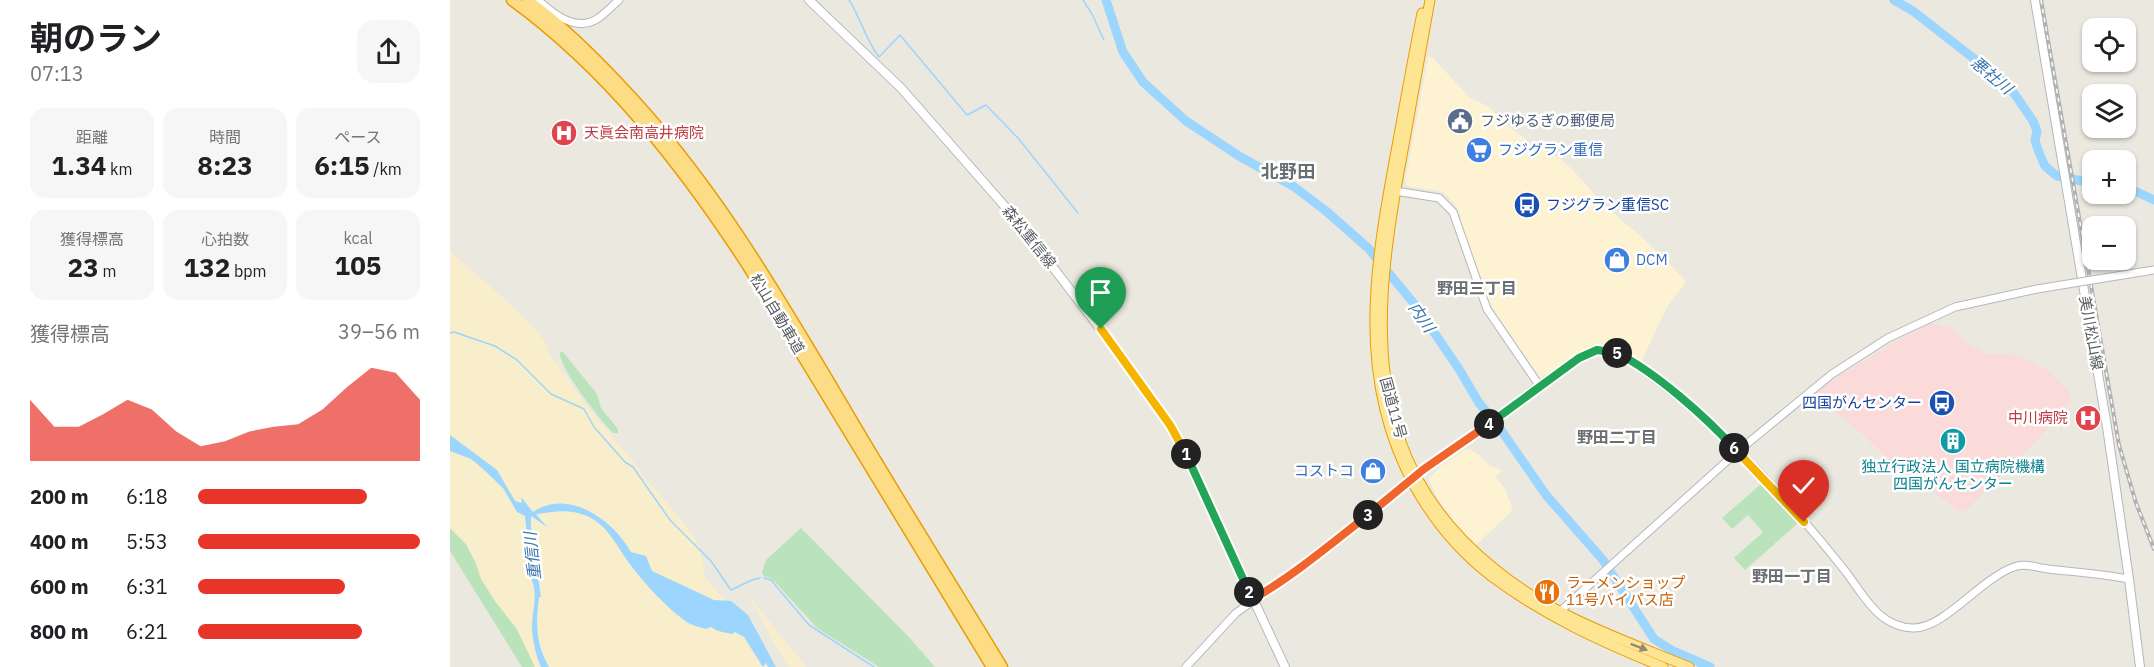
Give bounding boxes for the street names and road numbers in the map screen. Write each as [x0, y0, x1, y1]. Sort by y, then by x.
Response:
street label: 森松重信線 [998, 202, 1060, 272]
street label: 松山自動車道 [746, 270, 809, 357]
street label: 美川松山線 [2076, 294, 2107, 372]
street label: 国道11号 [1376, 375, 1411, 441]

